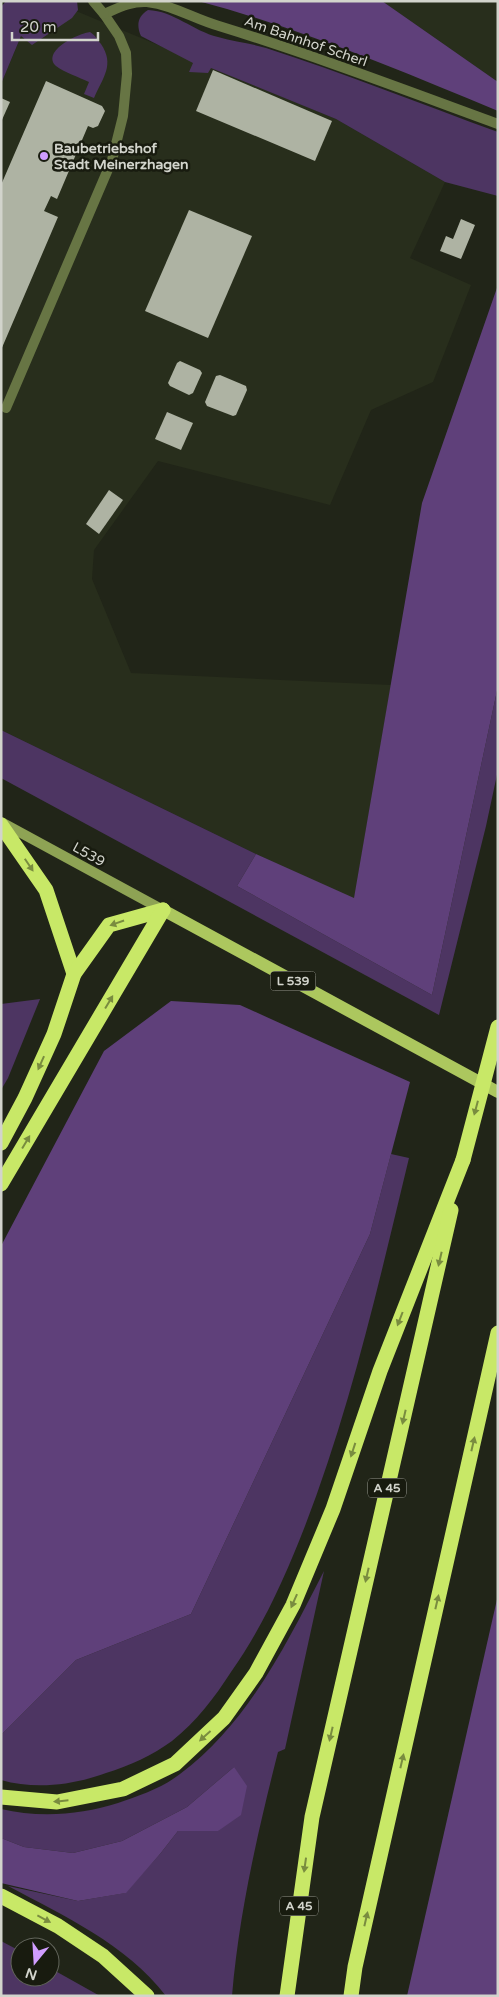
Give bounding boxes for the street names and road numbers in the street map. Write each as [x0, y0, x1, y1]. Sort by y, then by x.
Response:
street label: Am Bahnhof Scherl [242, 12, 370, 70]
street label: L539 [70, 839, 108, 870]
road number: L 539 [270, 971, 316, 990]
road number: A 45 [368, 1479, 406, 1498]
road number: A 45 [280, 1896, 318, 1915]

